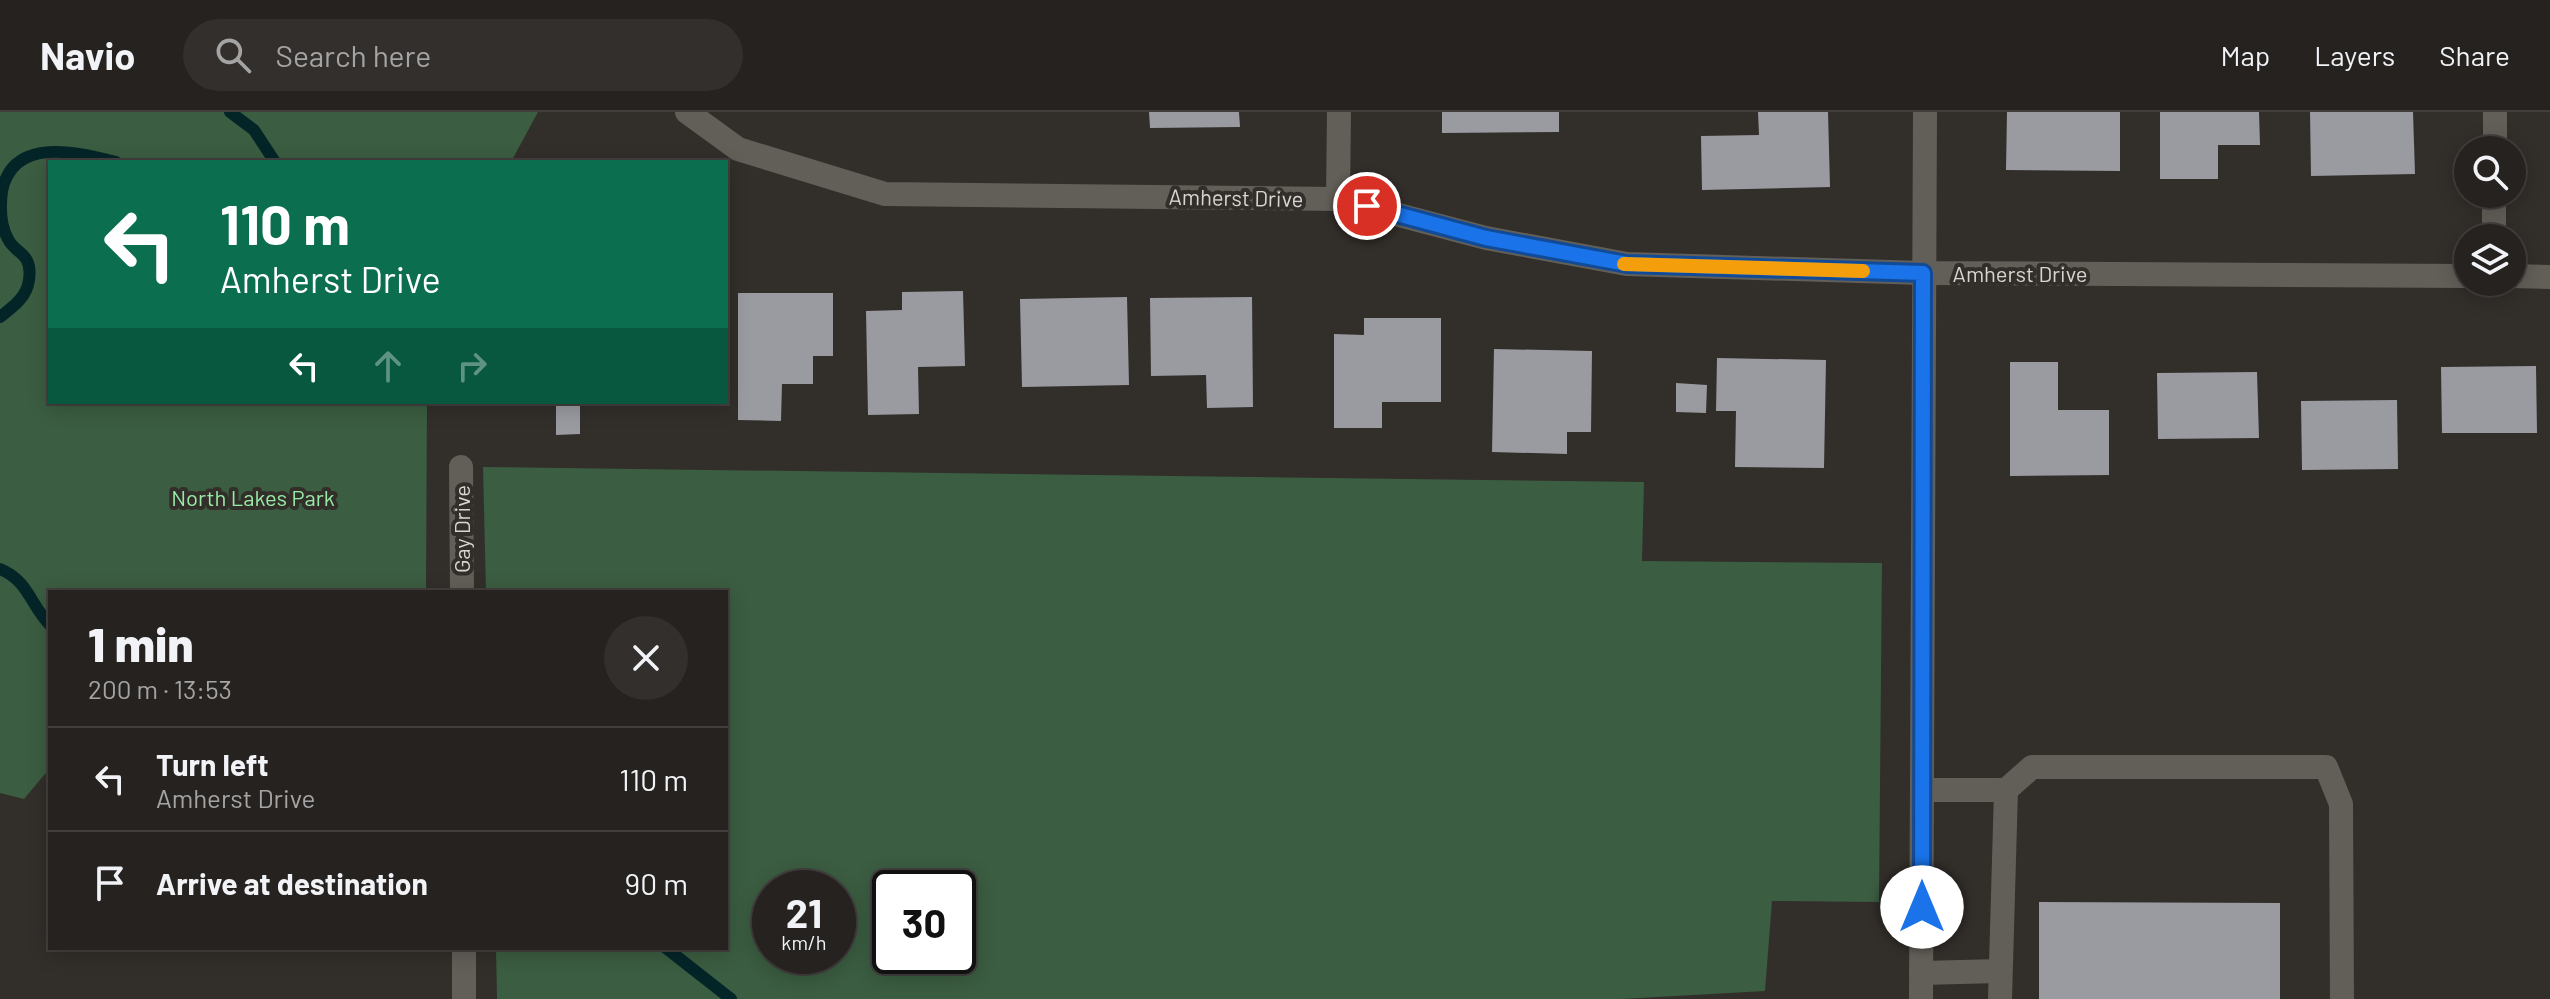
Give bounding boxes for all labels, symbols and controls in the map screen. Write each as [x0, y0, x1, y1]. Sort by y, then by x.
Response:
search box [183, 19, 743, 91]
text: Navio [40, 32, 135, 78]
icon: search [211, 33, 255, 77]
text: Search here [275, 37, 431, 73]
text: Map [2220, 38, 2270, 72]
text: Layers [2314, 38, 2395, 72]
text: Share [2439, 38, 2510, 72]
map controls [2454, 136, 2526, 296]
button: search [2454, 136, 2526, 208]
pin [1333, 172, 1401, 240]
street label: Amherst Drive [1168, 183, 1304, 211]
icon: arrive [1345, 184, 1389, 228]
text: 110 m [220, 189, 350, 256]
icon: left [88, 192, 192, 296]
button: layers [2454, 224, 2526, 296]
text: Amherst Drive [220, 257, 441, 300]
street label: Amherst Drive [1953, 260, 2087, 286]
icon: left [282, 344, 326, 388]
icon: ahead [366, 344, 410, 388]
icon: right [450, 344, 494, 388]
park label: North Lakes Park [171, 484, 335, 510]
street label: Gay Drive [448, 485, 474, 573]
text: 1 min [88, 614, 194, 672]
button: close [604, 616, 688, 700]
text: 200 m · 13:53 [88, 673, 232, 704]
text: Turn left [156, 746, 269, 782]
icon: left [88, 757, 132, 801]
text: 110 m [619, 761, 688, 797]
text: Amherst Drive [156, 782, 315, 813]
icon: arrive [88, 861, 132, 905]
text: Arrive at destination [156, 865, 428, 901]
text: 90 m [625, 865, 688, 901]
position arrow [1880, 865, 1964, 949]
speed limit sign: 30 [872, 870, 976, 974]
text: 21 [786, 888, 822, 936]
text: km/h [781, 930, 827, 954]

